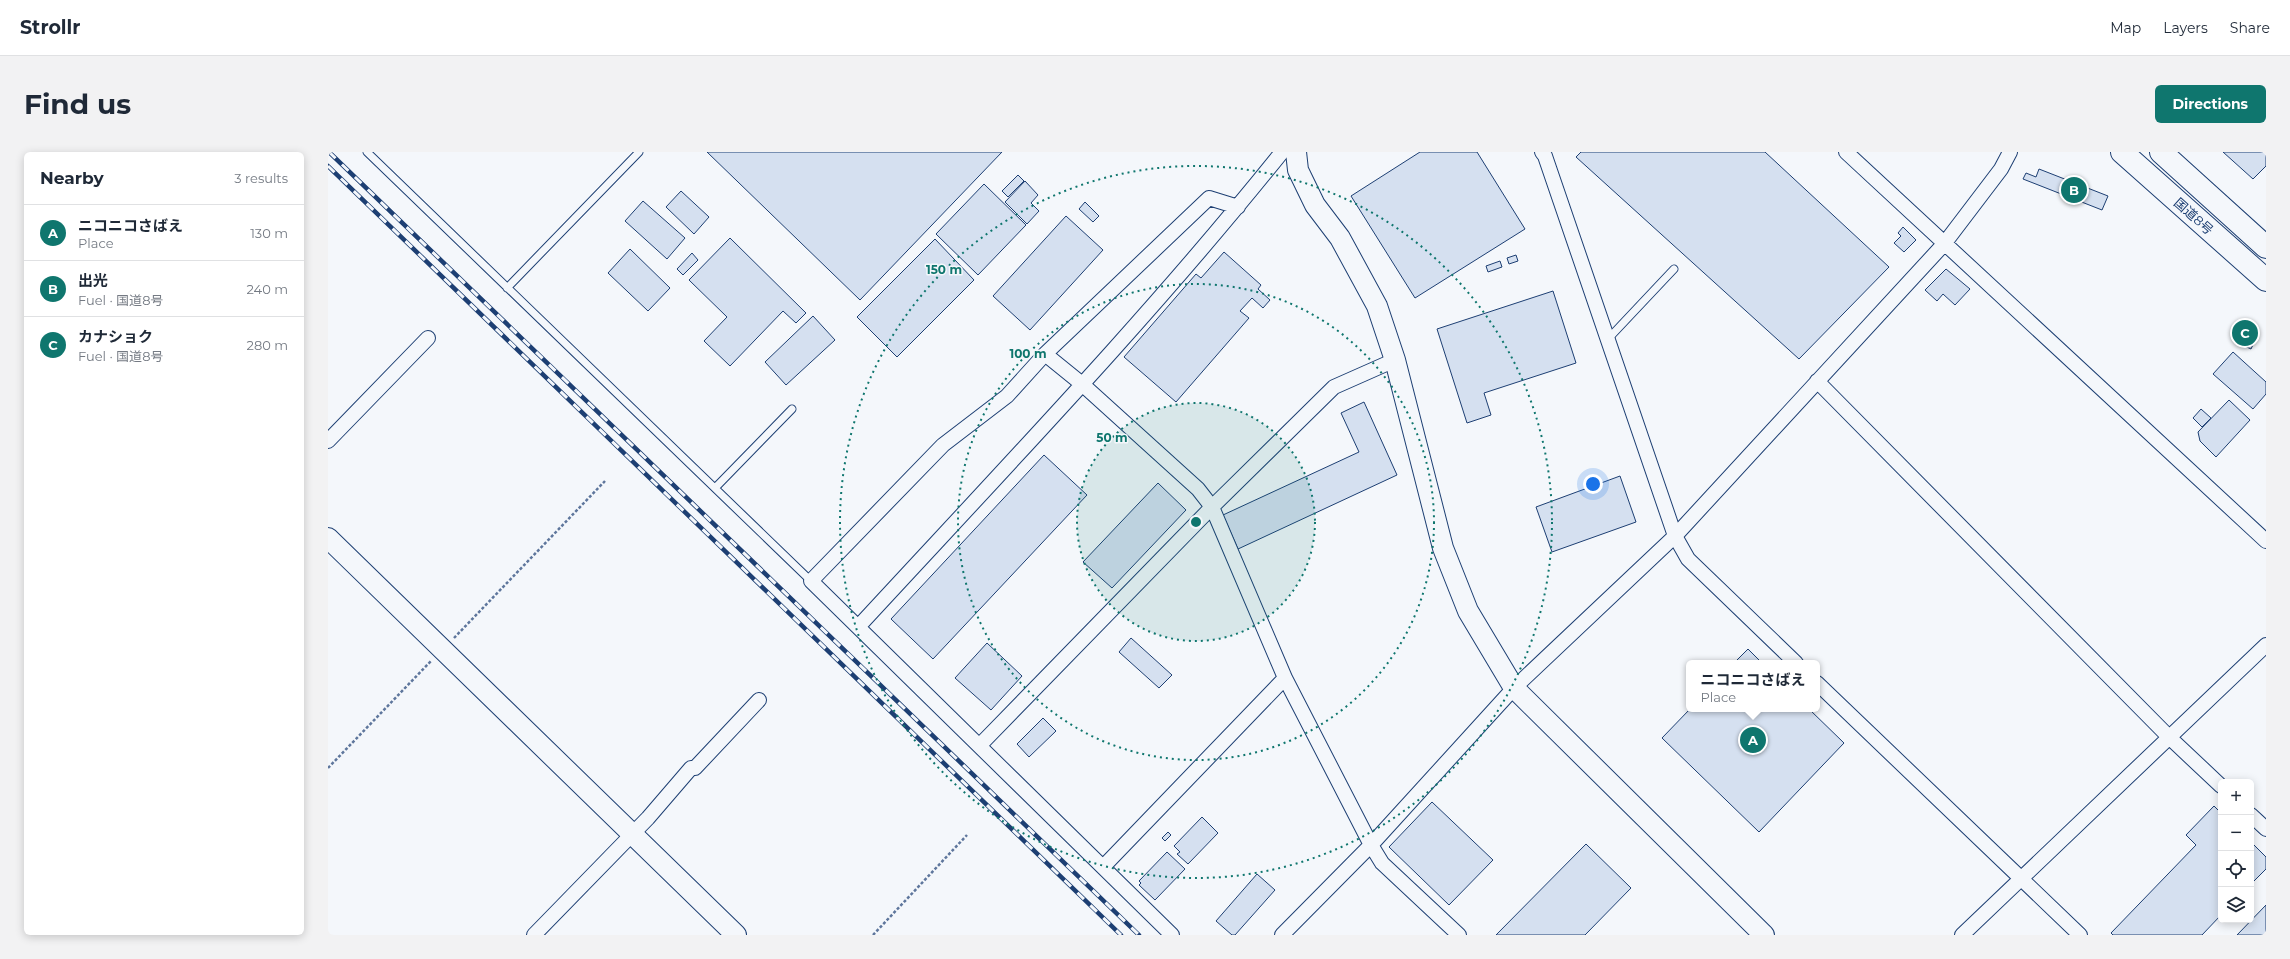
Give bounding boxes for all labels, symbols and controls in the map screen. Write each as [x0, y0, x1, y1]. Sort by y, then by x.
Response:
text: Strollr [20, 16, 81, 39]
text: Map [2110, 19, 2141, 37]
text: Layers [2163, 19, 2208, 37]
text: Share [2230, 19, 2270, 37]
button: Directions [2155, 85, 2266, 123]
text: Find us [24, 87, 131, 121]
text: Nearby [40, 168, 104, 188]
text: 3 results [234, 170, 288, 186]
pin: B [2061, 175, 2087, 205]
street label: 国道8号 [2171, 194, 2217, 238]
text: ニコニコさばえ [78, 216, 183, 235]
text: A [48, 225, 58, 241]
text: 130 m [250, 225, 288, 241]
text: Place [78, 235, 114, 251]
text: 150 m [926, 262, 962, 277]
text: 出光 [78, 271, 108, 290]
text: B [48, 281, 58, 297]
text: 240 m [247, 281, 288, 297]
text: Fuel · 国道8号 [78, 292, 163, 308]
pin: C [2232, 318, 2258, 348]
text: カナショク [78, 327, 153, 346]
text: C [48, 337, 58, 353]
text: 280 m [247, 337, 288, 353]
text: 100 m [1010, 346, 1046, 361]
text: Fuel · 国道8号 [78, 348, 163, 364]
text: 50 m [1096, 430, 1128, 445]
your location [1583, 474, 1603, 494]
centre of rings [1189, 515, 1203, 529]
popup [1686, 660, 1820, 712]
text: ニコニコさばえ [1700, 670, 1806, 689]
text: Place [1700, 689, 1736, 705]
pin: A [1740, 725, 1766, 755]
map controls [2218, 779, 2254, 923]
button: + [2218, 779, 2254, 815]
button: − [2218, 815, 2254, 851]
button: locate [2218, 851, 2254, 887]
button: layers [2218, 887, 2254, 923]

